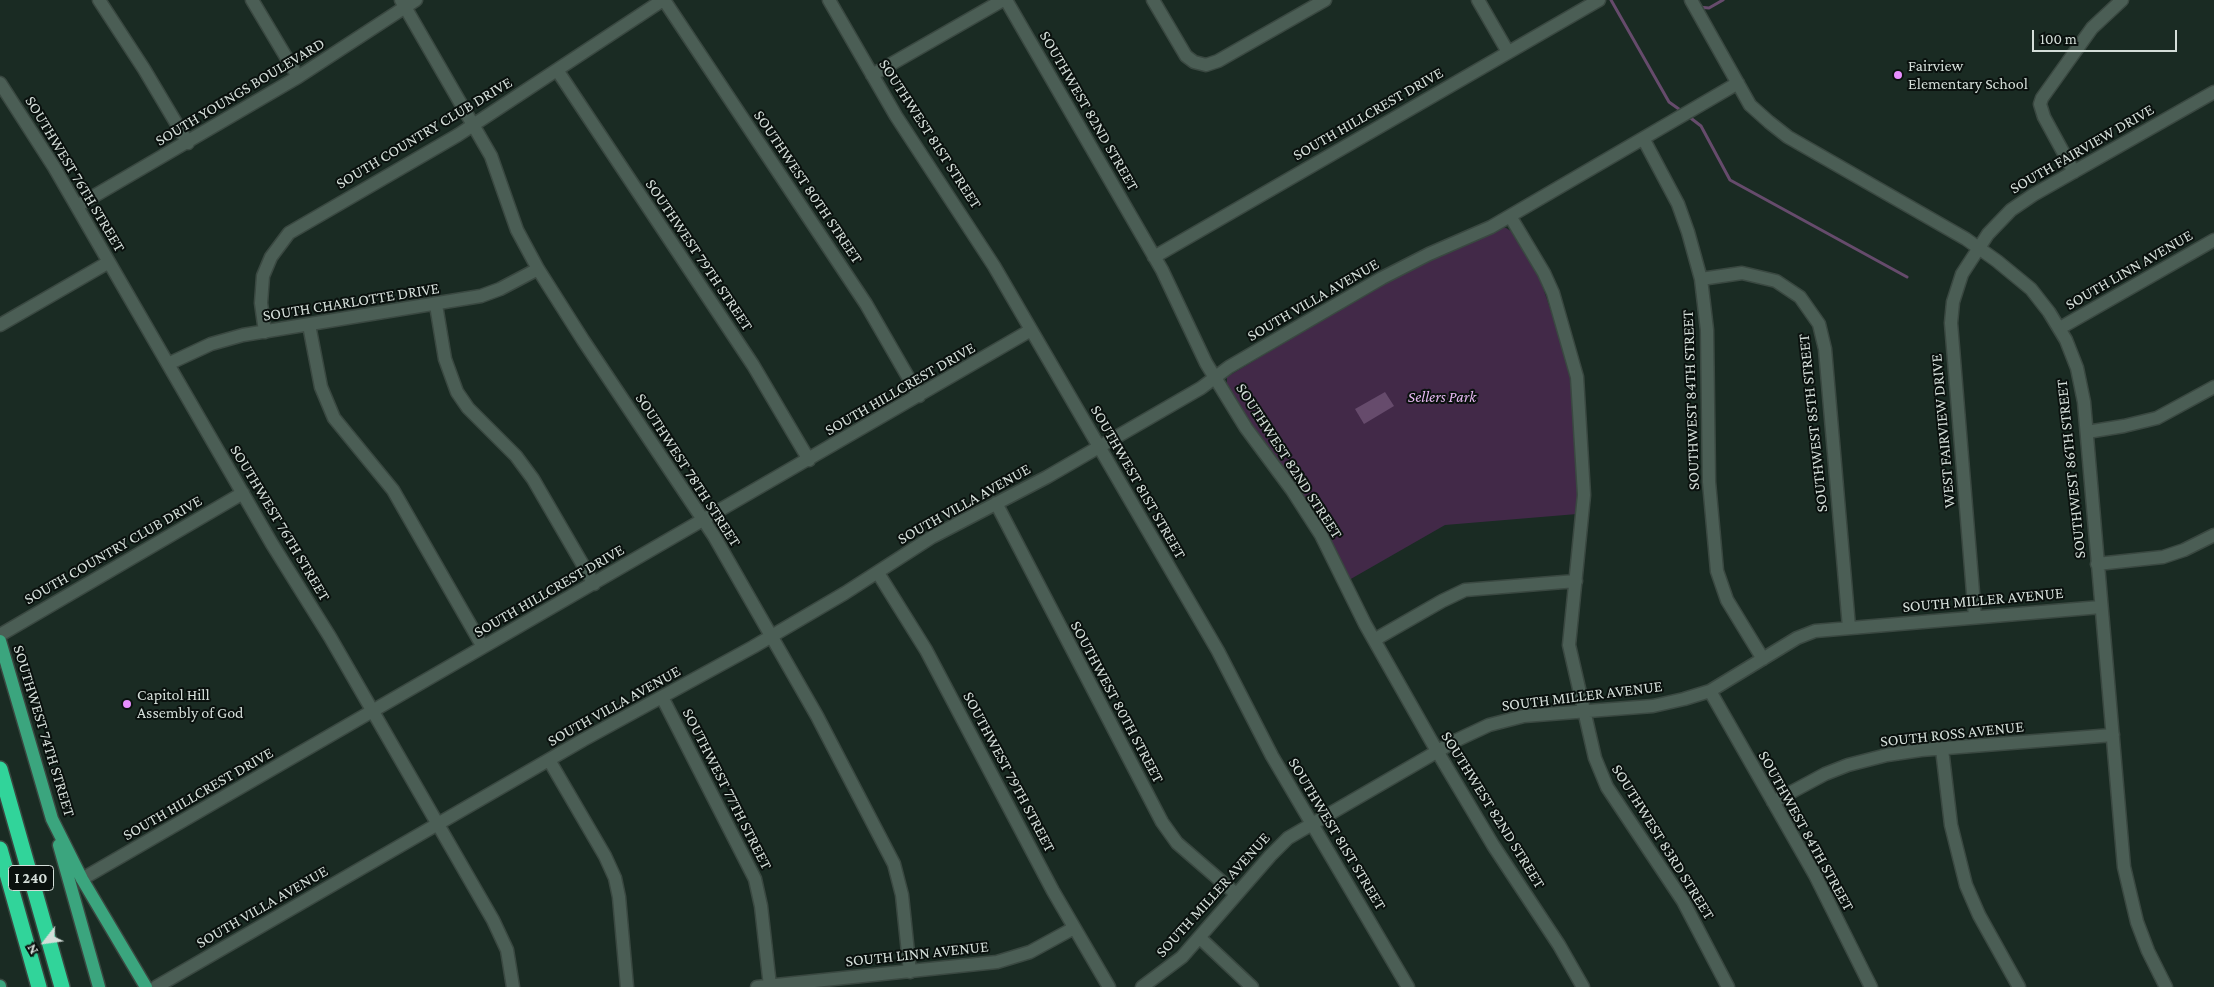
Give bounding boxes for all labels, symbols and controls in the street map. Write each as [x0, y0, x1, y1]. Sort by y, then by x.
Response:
scale bar [2034, 20, 2179, 52]
street label: SOUTHWEST 82ND STREET [1035, 28, 1143, 194]
text: 100 m [2040, 31, 2077, 47]
street label: SOUTH YOUNGS BOULEVARD [152, 34, 328, 150]
street label: SOUTHWEST 81ST STREET [874, 56, 986, 212]
place label: Fairview Elementary School [1908, 56, 2028, 94]
street label: SOUTH HILLCREST DRIVE [1289, 63, 1447, 165]
marker: Fairview Elementary School [1892, 69, 1904, 81]
street label: SOUTH COUNTRY CLUB DRIVE [332, 73, 516, 193]
street label: SOUTHWEST 76TH STREET [21, 92, 129, 256]
street label: SOUTH FAIRVIEW DRIVE [2007, 100, 2157, 198]
street label: SOUTHWEST 80TH STREET [749, 107, 867, 267]
street label: SOUTHWEST 79TH STREET [641, 175, 757, 335]
street label: SOUTH LINN AVENUE [2062, 226, 2196, 314]
street label: SOUTH VILLA AVENUE [1244, 254, 1382, 346]
street label: SOUTH CHARLOTTE DRIVE [261, 279, 441, 325]
street label: SOUTHWEST 84TH STREET [1678, 310, 1704, 490]
street label: SOUTHWEST 85TH STREET [1794, 333, 1832, 513]
street label: SOUTH HILLCREST DRIVE [821, 338, 979, 440]
street label: WEST FAIRVIEW DRIVE [1927, 353, 1959, 509]
street label: SOUTHWEST 86TH STREET [2052, 378, 2090, 560]
street label: SOUTHWEST 82ND STREET [1231, 380, 1347, 542]
park label: Sellers Park [1408, 387, 1476, 407]
street label: SOUTHWEST 78TH STREET [631, 390, 745, 550]
street label: SOUTHWEST 81ST STREET [1086, 402, 1190, 562]
street label: SOUTHWEST 76TH STREET [226, 441, 334, 605]
street label: SOUTH VILLA AVENUE [894, 459, 1034, 549]
street label: SOUTH COUNTRY CLUB DRIVE [21, 491, 205, 609]
street label: SOUTH HILLCREST DRIVE [470, 540, 628, 642]
street label: SOUTH MILLER AVENUE [1902, 583, 2064, 617]
street label: SOUTHWEST 80TH STREET [1066, 618, 1168, 786]
street label: SOUTHWEST 74TH STREET [9, 643, 79, 819]
street label: SOUTH VILLA AVENUE [544, 661, 684, 751]
street label: SOUTH MILLER AVENUE [1501, 677, 1663, 715]
place label: Capitol Hill Assembly of God [137, 685, 244, 723]
street label: SOUTHWEST 79TH STREET [958, 688, 1060, 856]
marker: Capitol Hill Assembly of God [121, 698, 133, 710]
street label: SOUTHWEST 77TH STREET [678, 705, 776, 873]
street label: SOUTH ROSS AVENUE [1879, 717, 2025, 751]
street label: SOUTHWEST 82ND STREET [1437, 728, 1549, 892]
street label: SOUTH HILLCREST DRIVE [119, 743, 277, 845]
street label: SOUTHWEST 84TH STREET [1754, 748, 1858, 914]
street label: SOUTHWEST 81ST STREET [1284, 754, 1390, 914]
street label: SOUTHWEST 83RD STREET [1607, 761, 1719, 923]
street label: SOUTH MILLER AVENUE [1152, 829, 1274, 961]
street label: SOUTH VILLA AVENUE [193, 861, 331, 953]
road number: I 240 [8, 866, 54, 890]
north arrow [20, 917, 70, 967]
street label: SOUTH LINN AVENUE [844, 937, 990, 971]
text: N [23, 941, 41, 958]

